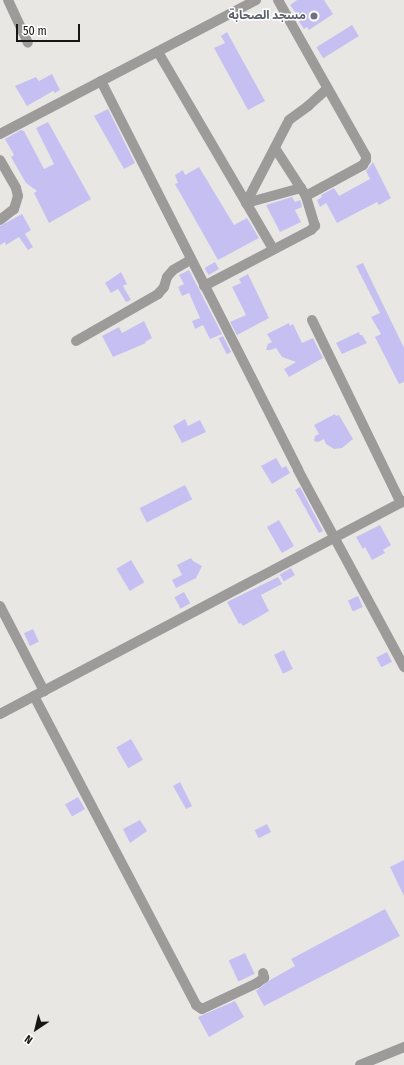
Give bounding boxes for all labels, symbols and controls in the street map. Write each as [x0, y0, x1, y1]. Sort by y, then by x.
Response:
place label: مسجد الصحابة [229, 9, 306, 23]
marker: مسجد الصحابة [309, 11, 319, 21]
scale bar [18, 16, 82, 42]
text: 50 m [23, 24, 47, 38]
north arrow [16, 1009, 56, 1049]
text: N [22, 1032, 35, 1046]

